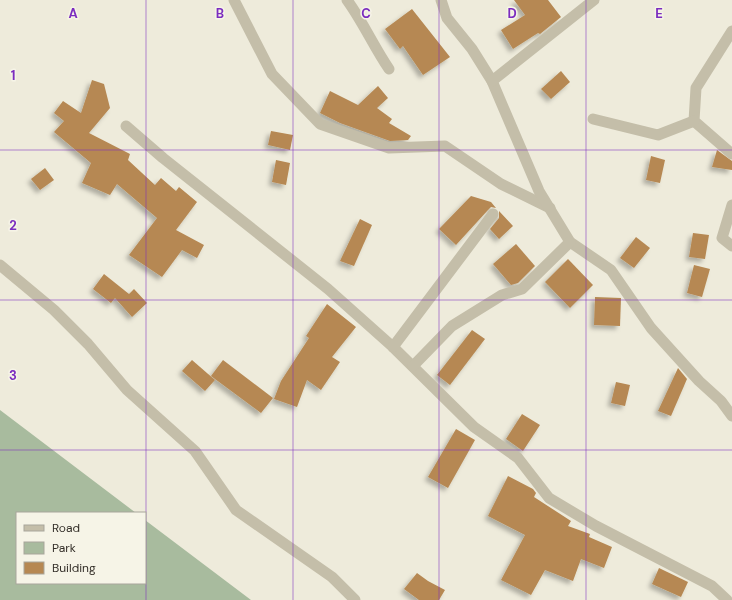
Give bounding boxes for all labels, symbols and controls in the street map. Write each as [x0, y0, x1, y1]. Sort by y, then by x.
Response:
text: A [68, 5, 78, 22]
text: B [216, 5, 224, 22]
text: C [361, 5, 371, 22]
text: D [507, 5, 517, 22]
text: E [655, 5, 663, 22]
text: 1 [11, 67, 15, 84]
text: 2 [9, 217, 17, 234]
text: 3 [9, 367, 17, 384]
legend [16, 512, 146, 584]
text: Road [52, 520, 80, 536]
text: Park [52, 540, 76, 556]
text: Building [52, 560, 96, 576]

